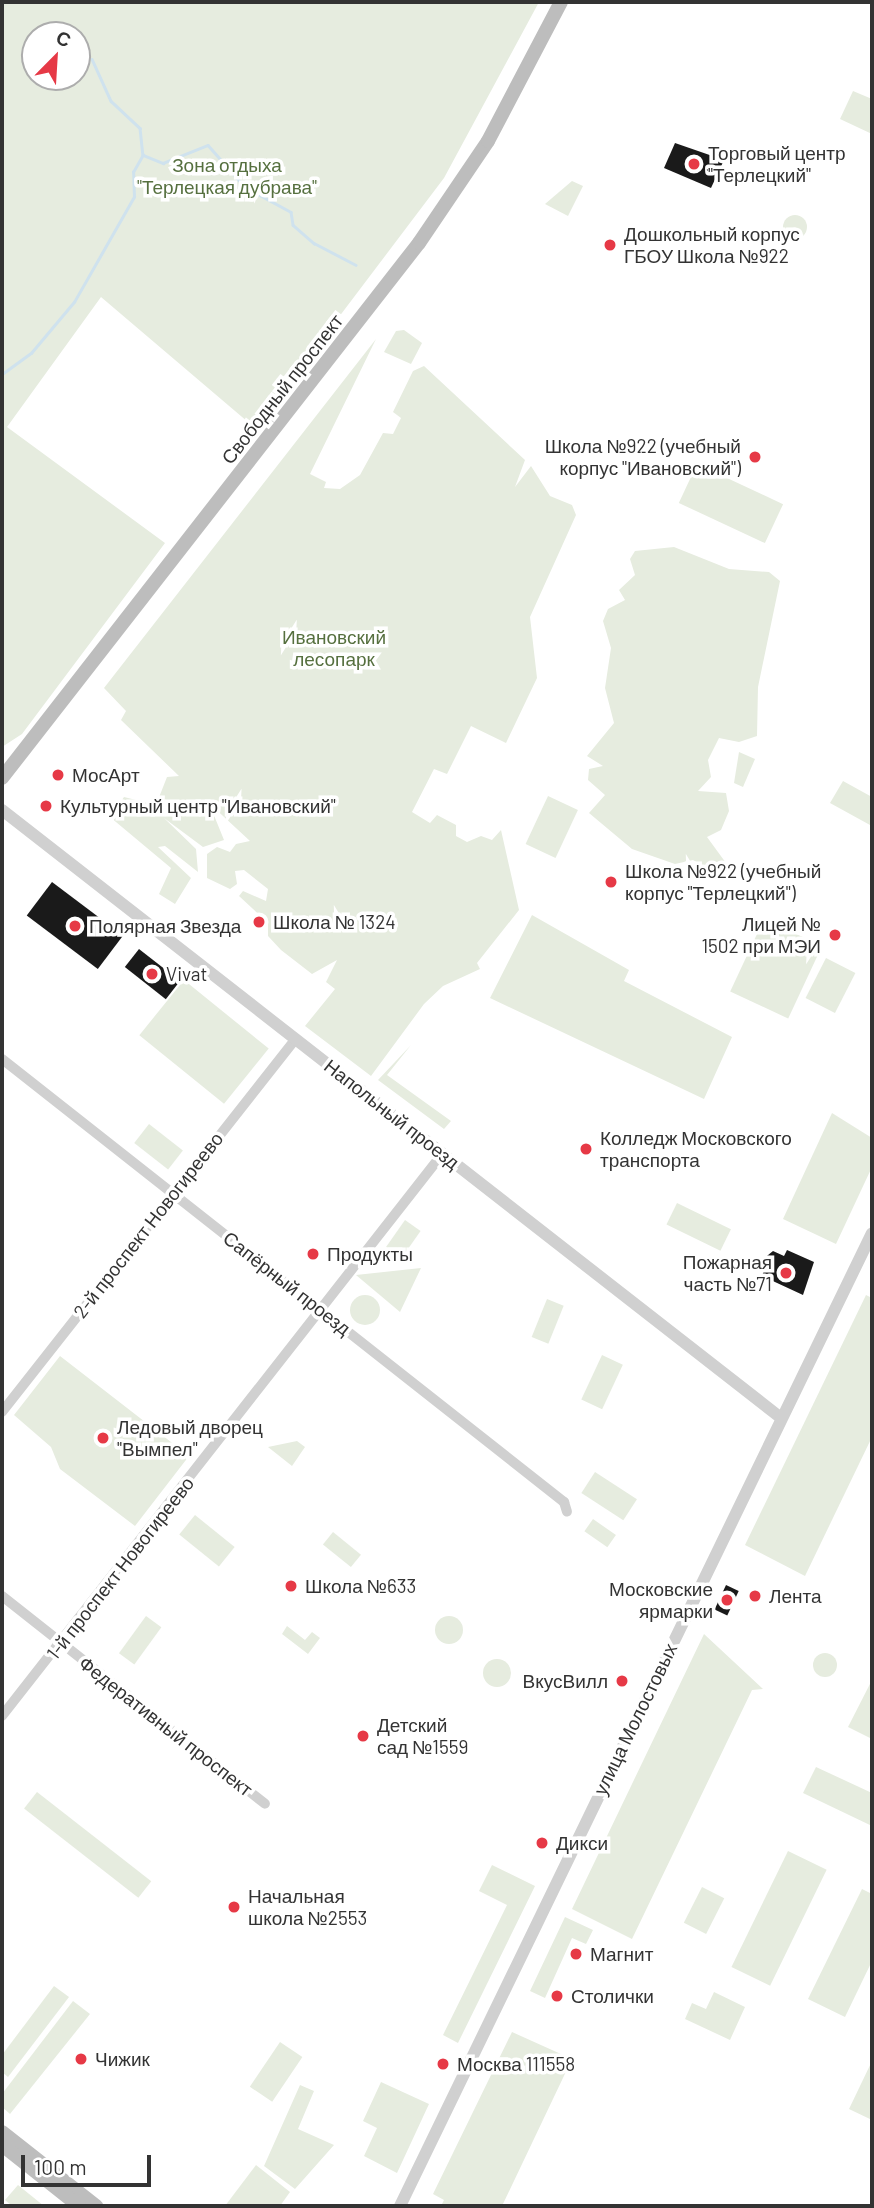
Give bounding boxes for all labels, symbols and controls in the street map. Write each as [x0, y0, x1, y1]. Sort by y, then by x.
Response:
north arrow [21, 21, 91, 91]
text: С [53, 25, 75, 51]
place label: Торговый центр "Терлецкий" [708, 142, 845, 186]
park label: Зона отдыха "Терлецкая дубрава" [137, 154, 317, 198]
marker: Торговый центр "Терлецкий" [686, 156, 702, 172]
place label: Дошкольный корпус ГБОУ Школа №922 [624, 223, 800, 267]
marker: Дошкольный корпус ГБОУ Школа №922 [602, 237, 618, 253]
street label: Свободный проспект [216, 310, 348, 468]
place label: Школа №922 (учебный корпус "Ивановский") [545, 435, 741, 479]
marker: Школа №922 (учебный корпус "Ивановский") [747, 449, 763, 465]
park label: Ивановский лесопарк [282, 626, 386, 670]
place label: МосАрт [72, 764, 140, 786]
marker: МосАрт [50, 767, 66, 783]
place label: Культурный центр "Ивановский" [60, 795, 336, 817]
marker: Культурный центр "Ивановский" [38, 798, 54, 814]
place label: Школа №922 (учебный корпус "Терлецкий") [625, 860, 821, 904]
marker: Школа №922 (учебный корпус "Терлецкий") [603, 874, 619, 890]
place label: Школа № 1324 [273, 911, 396, 933]
place label: Лицей № 1502 при МЭИ [701, 913, 821, 957]
marker: Школа № 1324 [251, 914, 267, 930]
place label: Полярная Звезда [89, 915, 241, 937]
marker: Полярная Звезда [67, 918, 83, 934]
marker: Лицей № 1502 при МЭИ [827, 927, 843, 943]
place label: Vivat [166, 963, 207, 985]
marker: Vivat [144, 966, 160, 982]
street label: Напольный проезд [320, 1054, 464, 1174]
place label: Колледж Московского транспорта [600, 1127, 792, 1171]
street label: 2-й проспект Новогиреево [68, 1128, 228, 1322]
marker: Колледж Московского транспорта [578, 1141, 594, 1157]
street label: Сапёрный проезд [219, 1226, 355, 1340]
place label: Продукты [327, 1243, 413, 1265]
marker: Продукты [305, 1246, 321, 1262]
place label: Пожарная часть №71 [683, 1251, 772, 1295]
marker: Пожарная часть №71 [778, 1265, 794, 1281]
place label: Ледовый дворец "Вымпел" [117, 1416, 263, 1460]
marker: Ледовый дворец "Вымпел" [95, 1430, 111, 1446]
street label: 1-й проспект Новогиреево [42, 1472, 198, 1664]
place label: Школа №633 [305, 1575, 416, 1597]
marker: Школа №633 [283, 1578, 299, 1594]
place label: Московские ярмарки [609, 1578, 713, 1622]
place label: Лента [769, 1585, 822, 1607]
marker: Лента [747, 1588, 763, 1604]
marker: Московские ярмарки [719, 1592, 735, 1608]
street label: улица Молостовых [588, 1639, 682, 1799]
street label: Федеративный проспект [75, 1651, 257, 1801]
place label: ВкусВилл [523, 1670, 608, 1692]
marker: ВкусВилл [614, 1673, 630, 1689]
place label: Детский сад №1559 [377, 1714, 468, 1758]
marker: Детский сад №1559 [355, 1728, 371, 1744]
place label: Дикси [556, 1832, 608, 1854]
marker: Дикси [534, 1835, 550, 1851]
place label: Начальная школа №2553 [248, 1885, 367, 1929]
marker: Начальная школа №2553 [226, 1899, 242, 1915]
place label: Магнит [590, 1943, 653, 1965]
marker: Магнит [568, 1946, 584, 1962]
place label: Столички [571, 1985, 654, 2007]
marker: Столички [549, 1988, 565, 2004]
place label: Чижик [95, 2048, 150, 2070]
marker: Чижик [73, 2051, 89, 2067]
place label: Москва 111558 [457, 2053, 575, 2075]
marker: Москва 111558 [435, 2056, 451, 2072]
scale bar [24, 2142, 154, 2186]
text: 100 m [34, 2154, 87, 2179]

